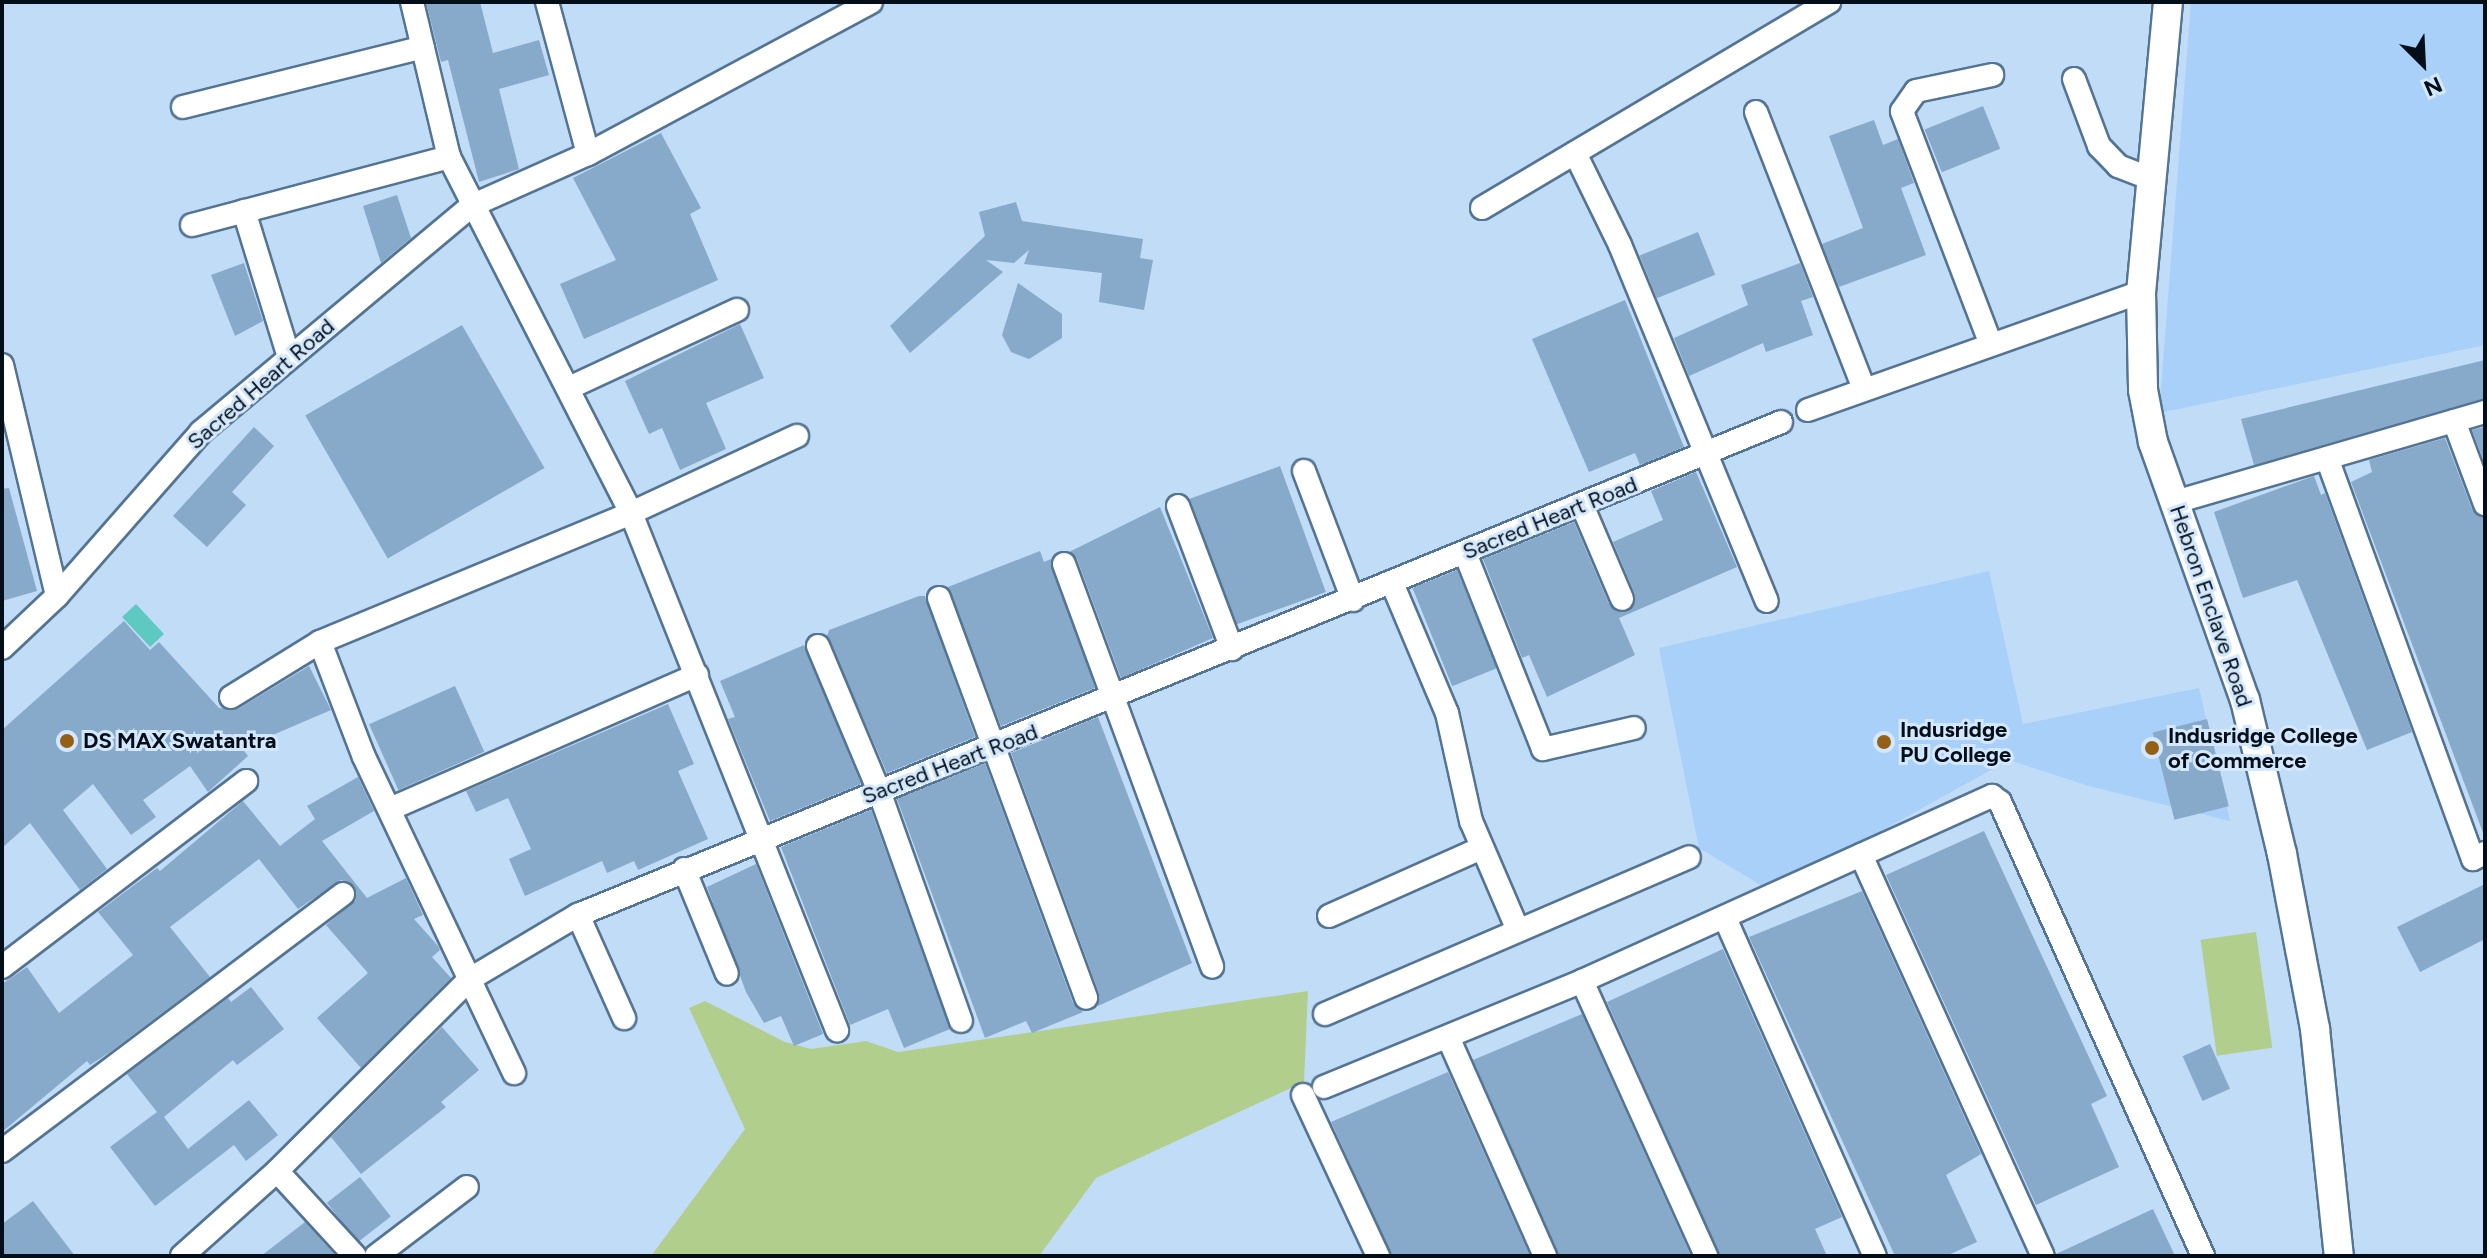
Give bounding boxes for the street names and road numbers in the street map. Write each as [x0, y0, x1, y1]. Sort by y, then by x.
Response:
street label: Sacred Heart Road [182, 313, 340, 455]
street label: Sacred Heart Road [1459, 471, 1641, 565]
street label: Hebron Enclave Road [2164, 502, 2258, 710]
street label: Sacred Heart Road [858, 718, 1042, 810]

